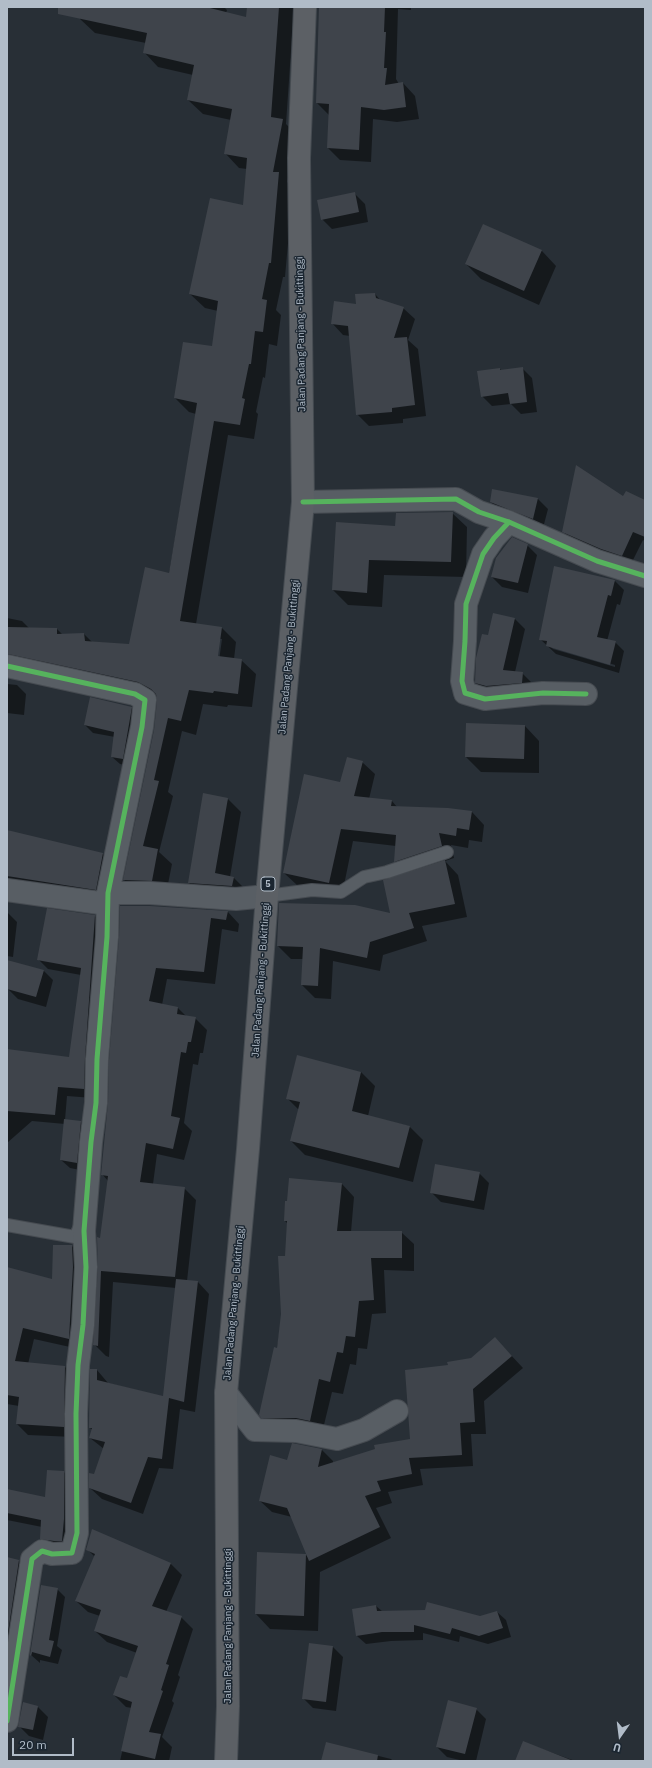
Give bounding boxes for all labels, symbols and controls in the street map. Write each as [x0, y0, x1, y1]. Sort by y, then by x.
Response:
street label: Jalan Padang Panjang - Bukittinggi [294, 256, 308, 412]
street label: Jalan Padang Panjang - Bukittinggi [276, 579, 302, 735]
road number: 5 [261, 877, 275, 891]
street label: Jalan Padang Panjang - Bukittinggi [250, 902, 272, 1058]
street label: Jalan Padang Panjang - Bukittinggi [221, 1225, 247, 1381]
street label: Jalan Padang Panjang - Bukittinggi [222, 1549, 234, 1703]
north arrow [600, 1716, 640, 1756]
scale bar [14, 1730, 76, 1756]
text: 20 m [19, 1737, 47, 1752]
text: U [612, 1740, 623, 1755]

